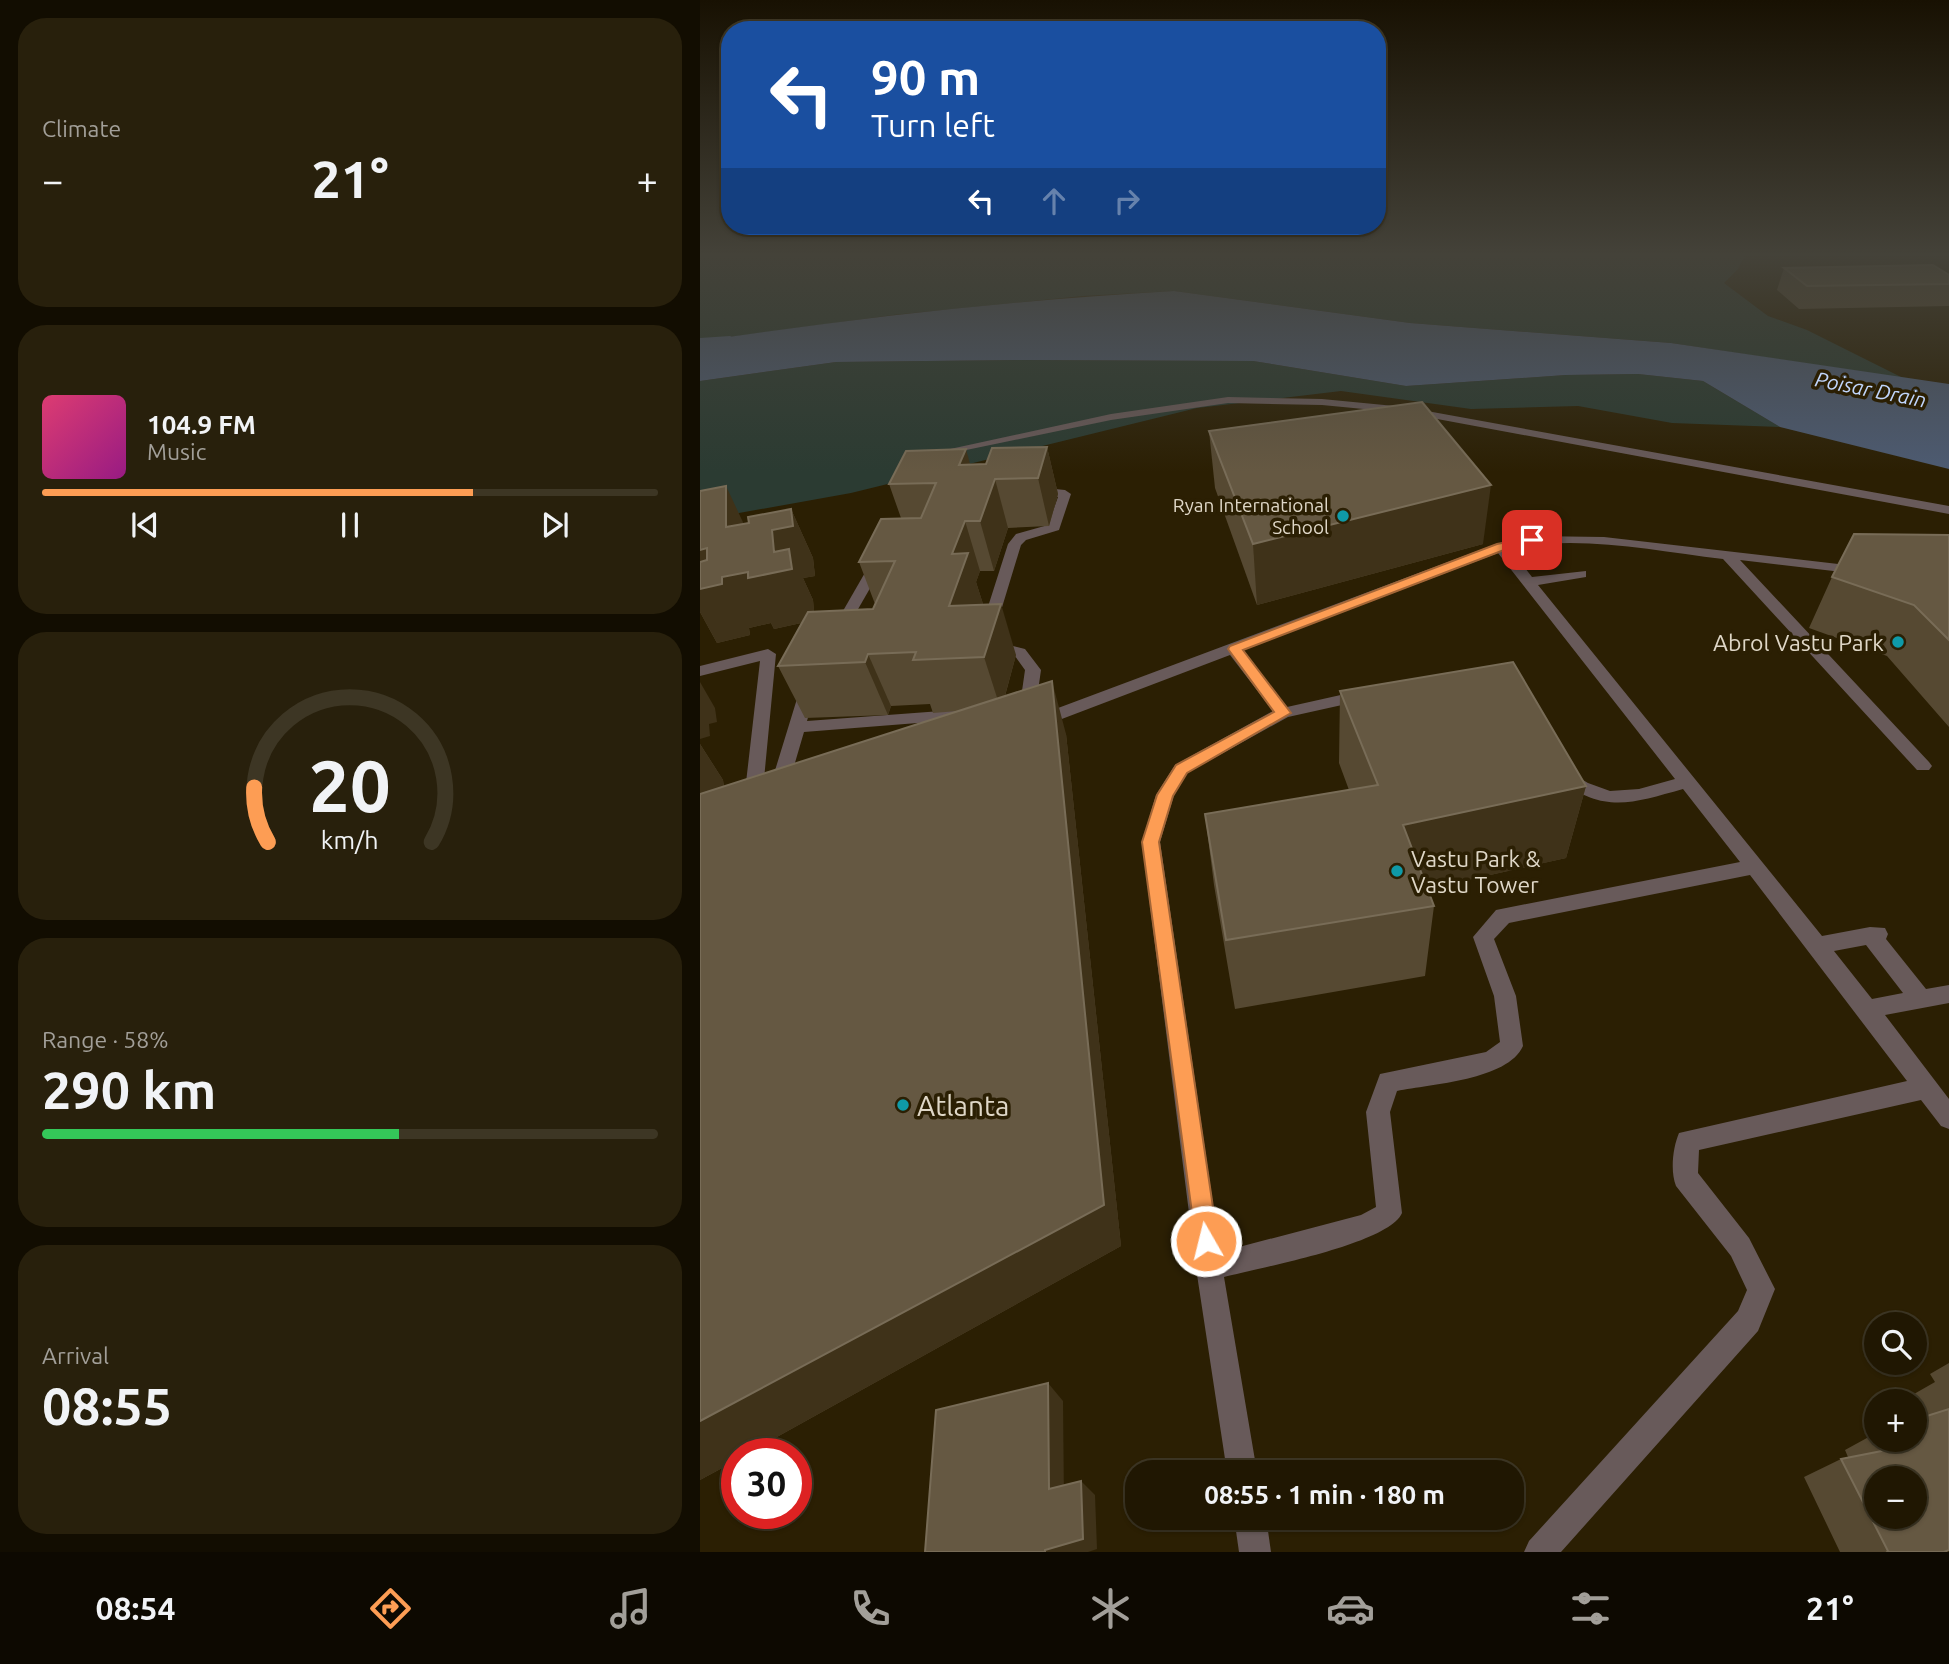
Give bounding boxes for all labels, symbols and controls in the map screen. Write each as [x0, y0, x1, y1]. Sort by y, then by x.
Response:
icon: left [756, 49, 847, 140]
text: 90 m [871, 49, 980, 104]
text: Turn left [871, 107, 995, 143]
text: Climate [42, 116, 121, 141]
text: 21° [311, 150, 389, 208]
text: − [42, 159, 63, 201]
text: + [637, 159, 658, 201]
icon: left [962, 182, 1000, 220]
icon: ahead [1035, 182, 1073, 220]
icon: right [1108, 182, 1146, 220]
water label: Poisar Drain [1813, 366, 1929, 412]
text: 104.9 FM [147, 410, 256, 439]
text: Music [147, 439, 206, 464]
place label: Ryan International School [1173, 494, 1329, 538]
icon: previous [126, 506, 164, 544]
icon: pause [331, 506, 369, 544]
icon: next [536, 506, 574, 544]
marker: Ryan International School [1335, 508, 1351, 524]
pin [1502, 510, 1562, 570]
icon: arrive [1513, 521, 1551, 559]
place label: Abrol Vastu Park [1713, 630, 1884, 655]
marker: Abrol Vastu Park [1890, 634, 1906, 650]
text: 20 [309, 744, 391, 826]
text: km/h [321, 826, 379, 854]
place label: Vastu Park & Vastu Tower [1411, 846, 1540, 897]
marker: Vastu Park & Vastu Tower [1389, 863, 1405, 879]
text: Range · 58% [42, 1027, 169, 1052]
text: 290 km [42, 1061, 216, 1119]
place label: Atlanta [917, 1090, 1009, 1121]
marker: Atlanta [895, 1097, 911, 1113]
position arrow [1169, 1204, 1243, 1278]
map controls [1864, 1312, 1927, 1529]
button: search [1864, 1312, 1927, 1375]
text: Arrival [42, 1343, 109, 1368]
text: 08:55 [42, 1377, 172, 1435]
button: + [1864, 1389, 1927, 1452]
speed limit sign: 30 [721, 1438, 812, 1529]
button: − [1864, 1466, 1927, 1529]
text: 08:55 · 1 min · 180 m [1204, 1480, 1445, 1509]
icon: directions [366, 1584, 415, 1633]
icon: music [606, 1584, 655, 1633]
icon: phone [846, 1584, 895, 1633]
icon: climate [1086, 1584, 1135, 1633]
icon: car [1326, 1584, 1375, 1633]
icon: filters [1566, 1584, 1615, 1633]
text: 08:54 [95, 1590, 176, 1626]
text: 21° [1806, 1590, 1854, 1626]

